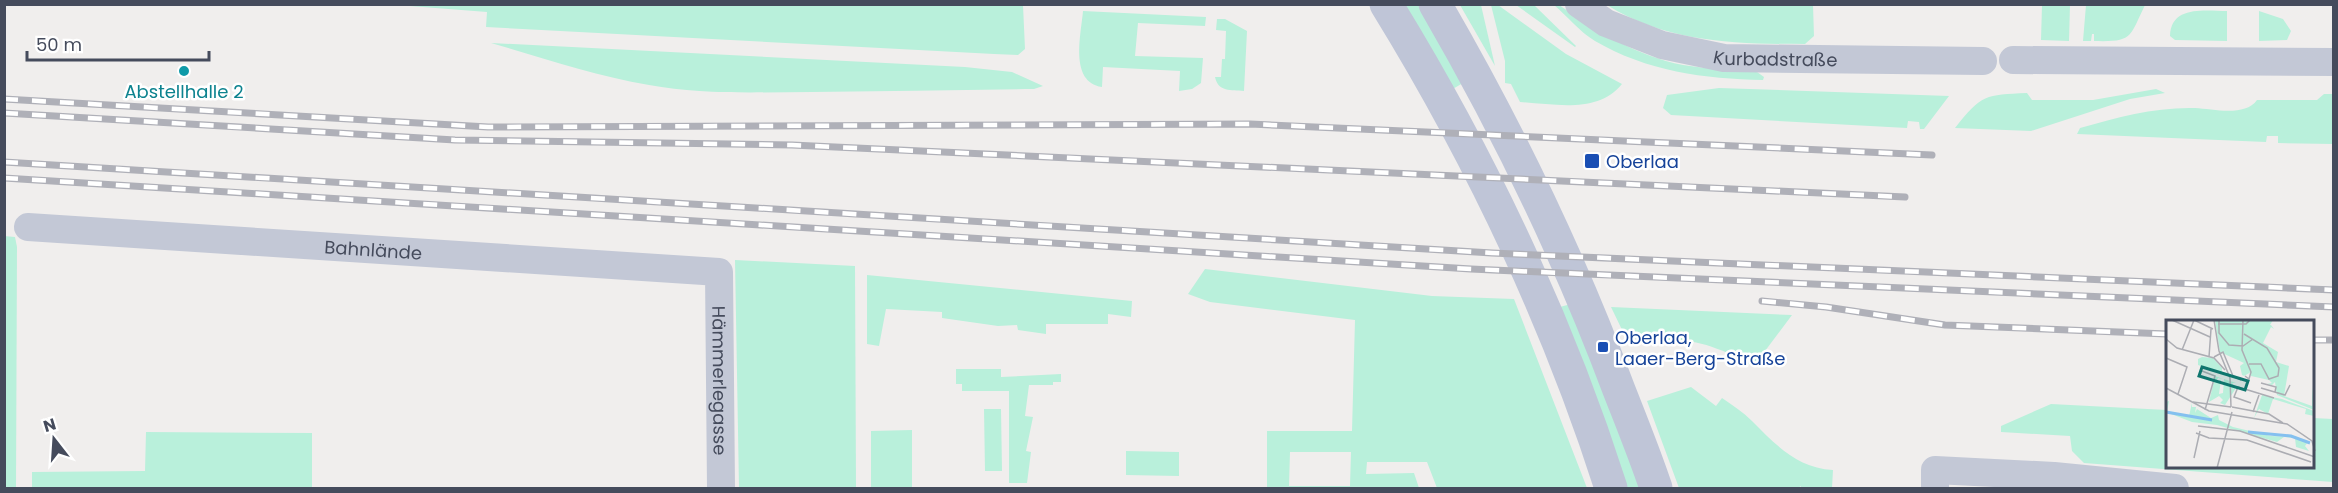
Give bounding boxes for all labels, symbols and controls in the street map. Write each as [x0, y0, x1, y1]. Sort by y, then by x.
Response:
scale bar [27, 24, 208, 62]
text: 50 m [36, 32, 82, 57]
street label: Kurbadstraße [1711, 44, 1838, 72]
marker: Abstellhalle 2 [177, 64, 191, 78]
place label: Abstellhalle 2 [124, 79, 244, 104]
place label: Oberlaa [1606, 149, 1679, 174]
marker: Oberlaa [1583, 152, 1601, 170]
street label: Bahnlände [324, 234, 423, 265]
street label: Hämmerlegasse [707, 306, 733, 455]
inset map [2166, 320, 2314, 469]
place label: Oberlaa, Laaer-Berg-Straße [1615, 325, 1785, 371]
marker: Oberlaa, Laaer-Berg-Straße [1596, 340, 1610, 354]
north arrow [24, 409, 84, 469]
text: N [41, 412, 59, 438]

